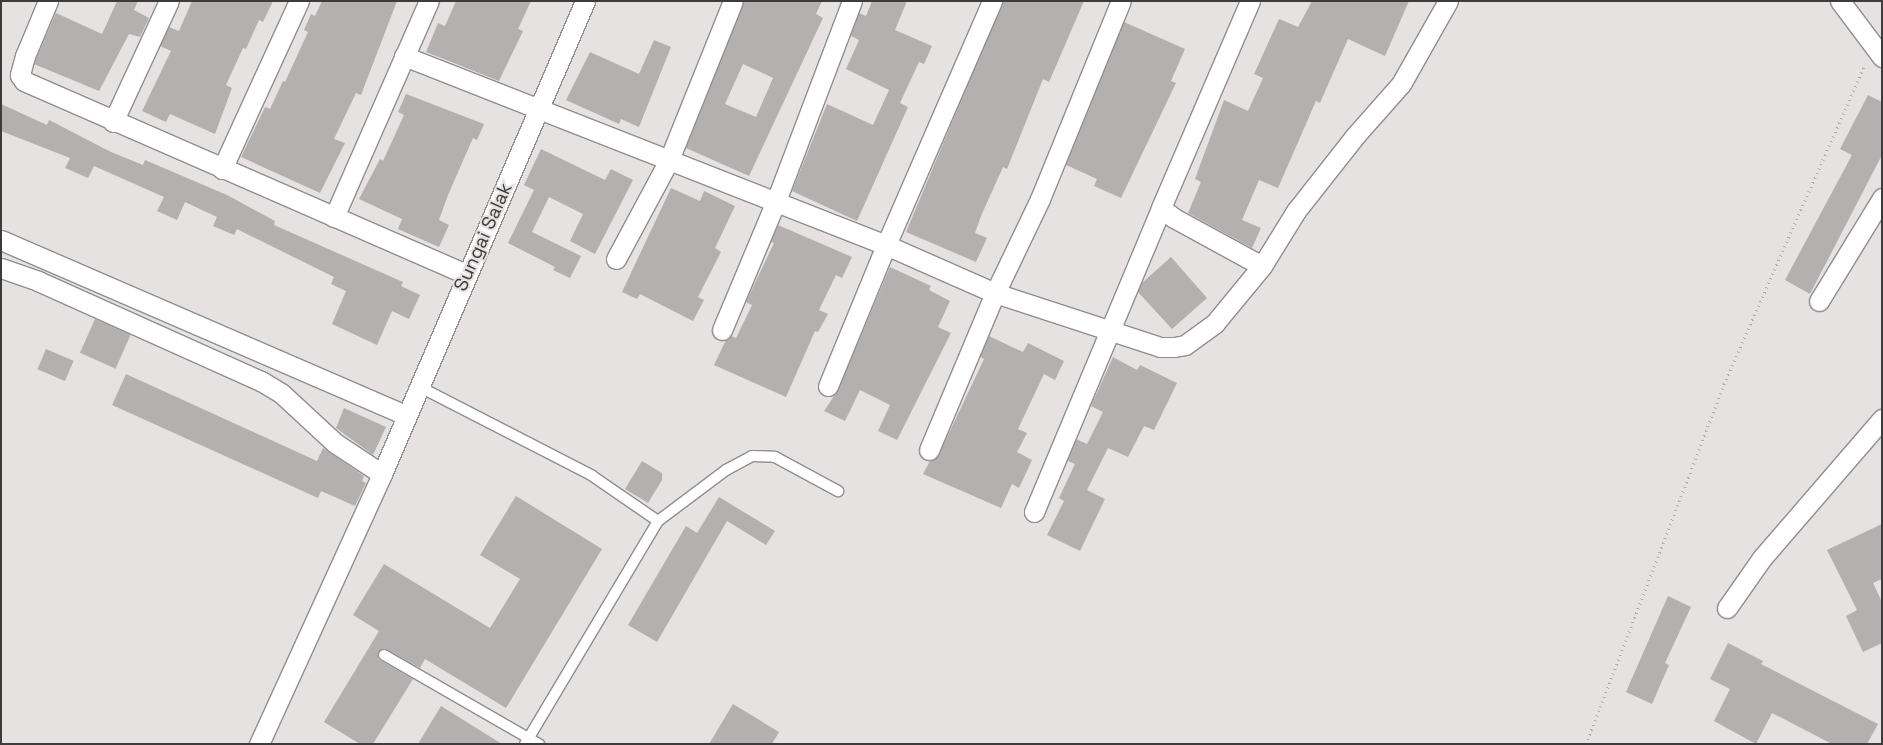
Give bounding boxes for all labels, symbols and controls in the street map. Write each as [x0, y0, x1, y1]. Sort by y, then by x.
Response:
street label: Sungai Salak [449, 179, 517, 295]

